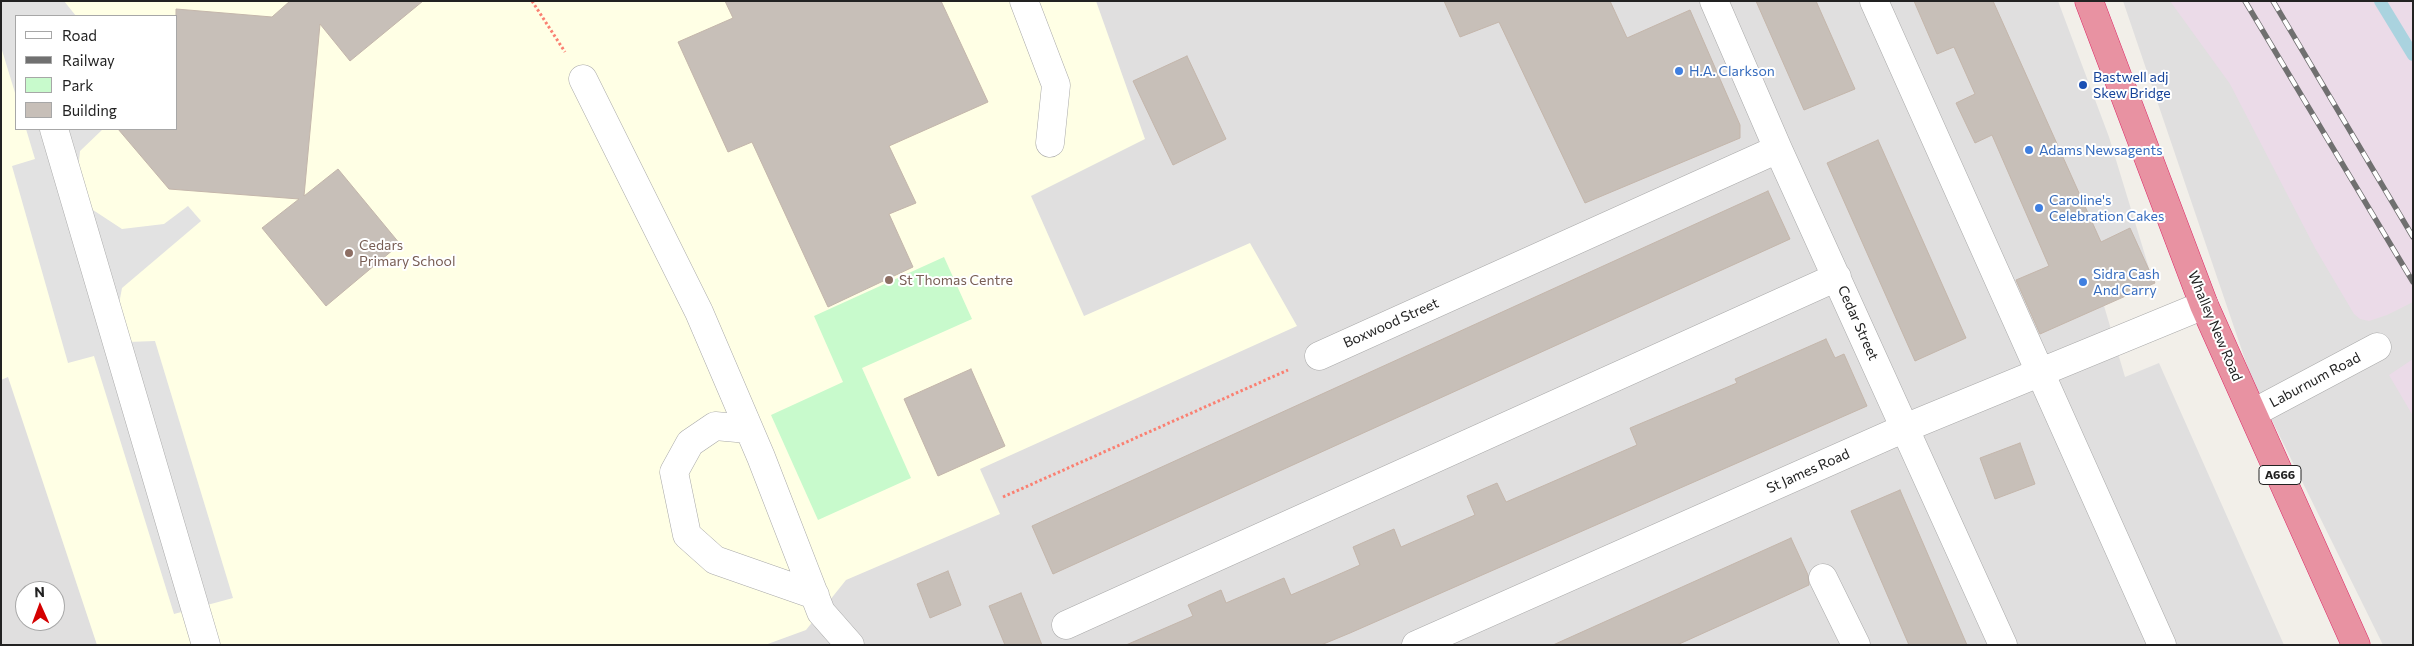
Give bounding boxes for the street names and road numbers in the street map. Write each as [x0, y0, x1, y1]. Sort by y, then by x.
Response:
street label: Whalley New Road [2184, 268, 2246, 384]
street label: Cedar Street [1834, 283, 1882, 363]
street label: Boxwood Street [1341, 294, 1441, 352]
street label: Laburnum Road [2267, 349, 2363, 411]
street label: St James Road [1764, 445, 1852, 497]
road number: A666 [2259, 466, 2301, 484]

